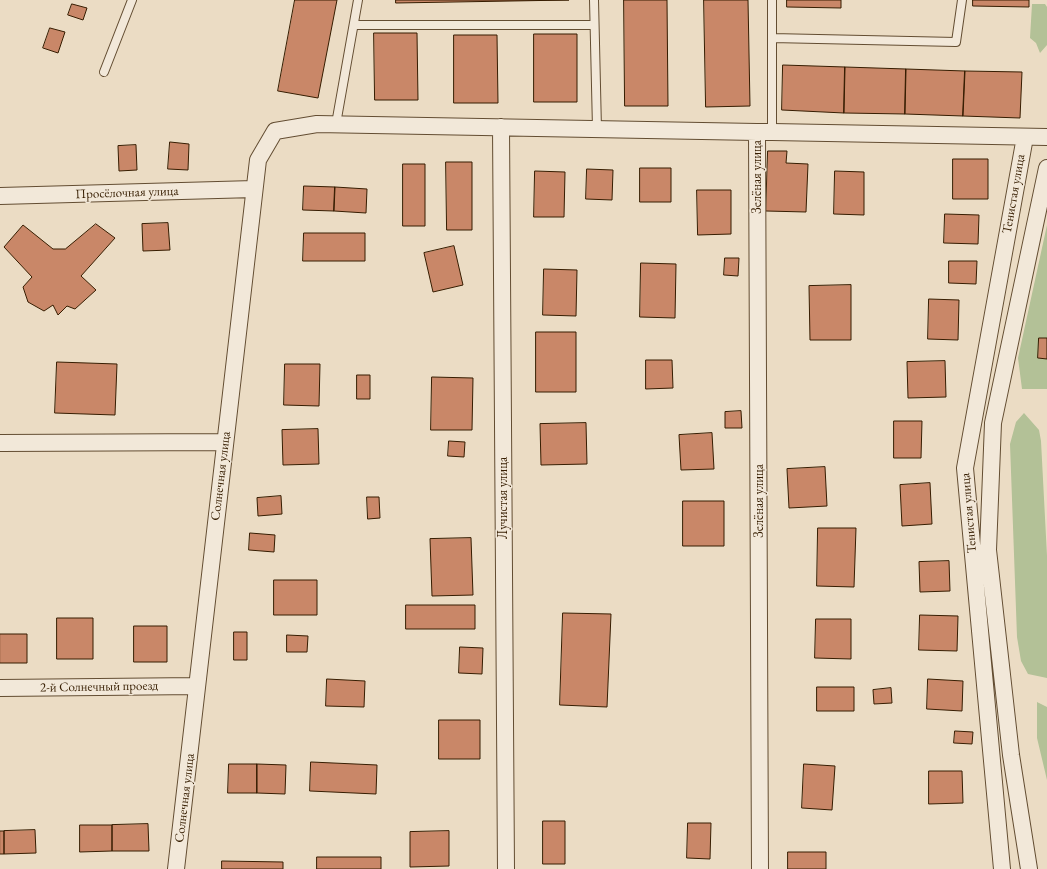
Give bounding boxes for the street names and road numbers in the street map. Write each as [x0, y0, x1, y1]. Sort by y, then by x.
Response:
street label: Зелёная улица [749, 140, 765, 214]
street label: Тенистая улица [999, 153, 1029, 235]
street label: Просёлочная улица [75, 183, 179, 203]
street label: Солнечная улица [208, 430, 234, 522]
street label: Лучистая улица [495, 457, 511, 539]
street label: Зелёная улица [751, 464, 767, 538]
street label: Тенистая улица [958, 472, 980, 554]
street label: 2-й Солнечный проезд [40, 678, 158, 696]
street label: Солнечная улица [172, 752, 198, 844]

